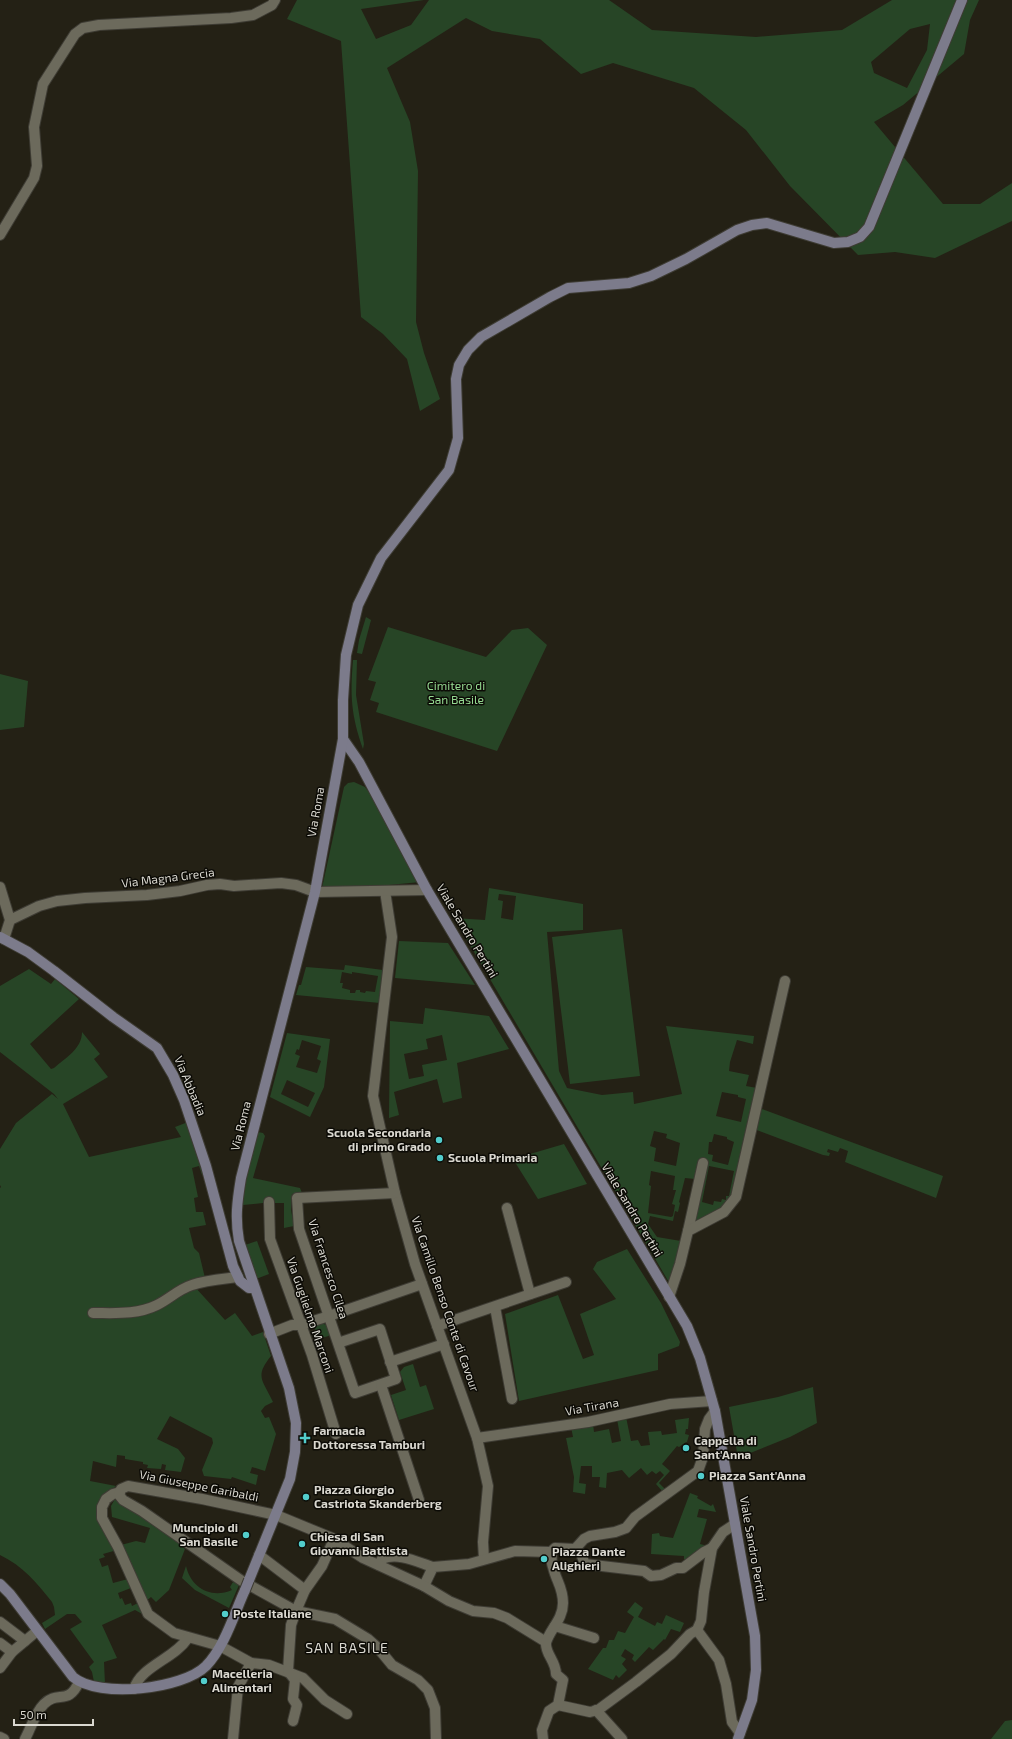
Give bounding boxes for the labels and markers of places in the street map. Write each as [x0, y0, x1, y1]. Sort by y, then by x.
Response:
place label: Scuola Secondaria di primo Grado [327, 1125, 431, 1153]
marker: Scuola Secondaria di primo Grado [434, 1135, 444, 1145]
place label: Scuola Primaria [448, 1150, 537, 1164]
marker: Scuola Primaria [435, 1153, 445, 1163]
place label: Farmacia Dottoressa Tamburi [313, 1423, 425, 1451]
marker: Farmacia Dottoressa Tamburi [300, 1433, 310, 1443]
place label: Cappella di Sant'Anna [694, 1433, 757, 1461]
marker: Cappella di Sant'Anna [681, 1443, 691, 1453]
place label: Piazza Sant'Anna [709, 1468, 806, 1482]
marker: Piazza Sant'Anna [696, 1471, 706, 1481]
place label: Piazza Giorgio Castriota Skanderberg [314, 1482, 442, 1510]
marker: Piazza Giorgio Castriota Skanderberg [301, 1492, 311, 1502]
place label: Muncipio di San Basile [173, 1520, 238, 1548]
place label: Chiesa di San Giovanni Battista [310, 1529, 408, 1557]
marker: Muncipio di San Basile [241, 1530, 251, 1540]
marker: Chiesa di San Giovanni Battista [297, 1539, 307, 1549]
place label: Piazza Dante Alighieri [552, 1544, 626, 1572]
marker: Piazza Dante Alighieri [539, 1554, 549, 1564]
place label: Poste Italiane [233, 1606, 312, 1620]
marker: Poste Italiane [220, 1609, 230, 1619]
place label: Macelleria Alimentari [212, 1666, 273, 1694]
marker: Macelleria Alimentari [199, 1676, 209, 1686]

